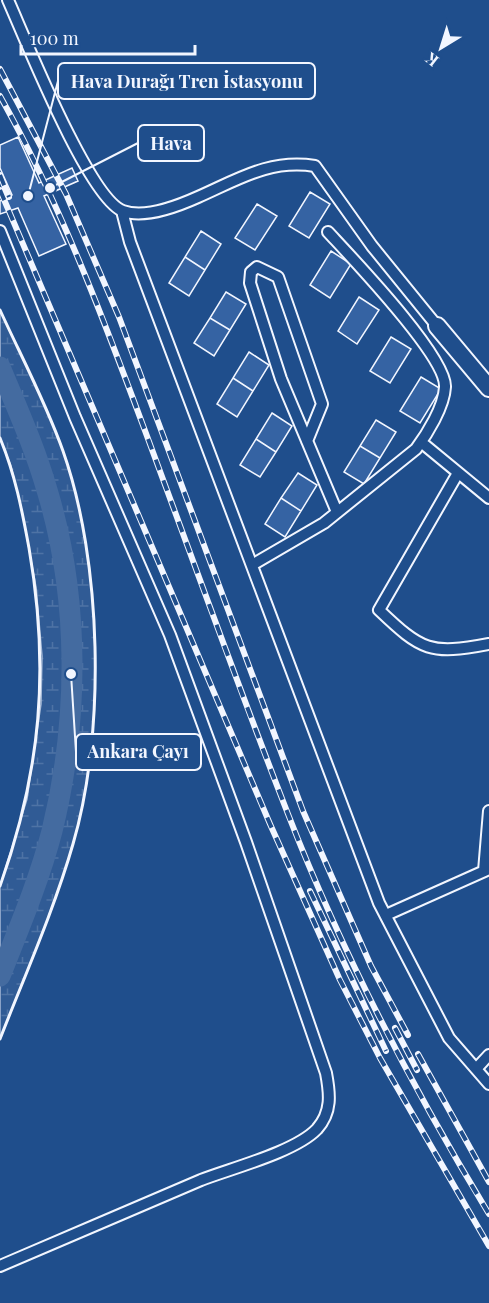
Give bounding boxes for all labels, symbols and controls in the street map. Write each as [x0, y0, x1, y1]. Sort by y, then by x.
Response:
scale bar [21, 18, 195, 56]
north arrow [411, 18, 471, 78]
text: 100 m [30, 26, 79, 50]
text: K [420, 48, 442, 72]
callout: Hava Durağı Tren İstasyonu [58, 63, 315, 99]
text: Hava Durağı Tren İstasyonu [71, 69, 303, 93]
callout: Hava [138, 125, 204, 161]
text: Hava [150, 131, 193, 155]
callout: Ankara Çayı [76, 734, 201, 770]
text: Ankara Çayı [86, 739, 189, 763]

